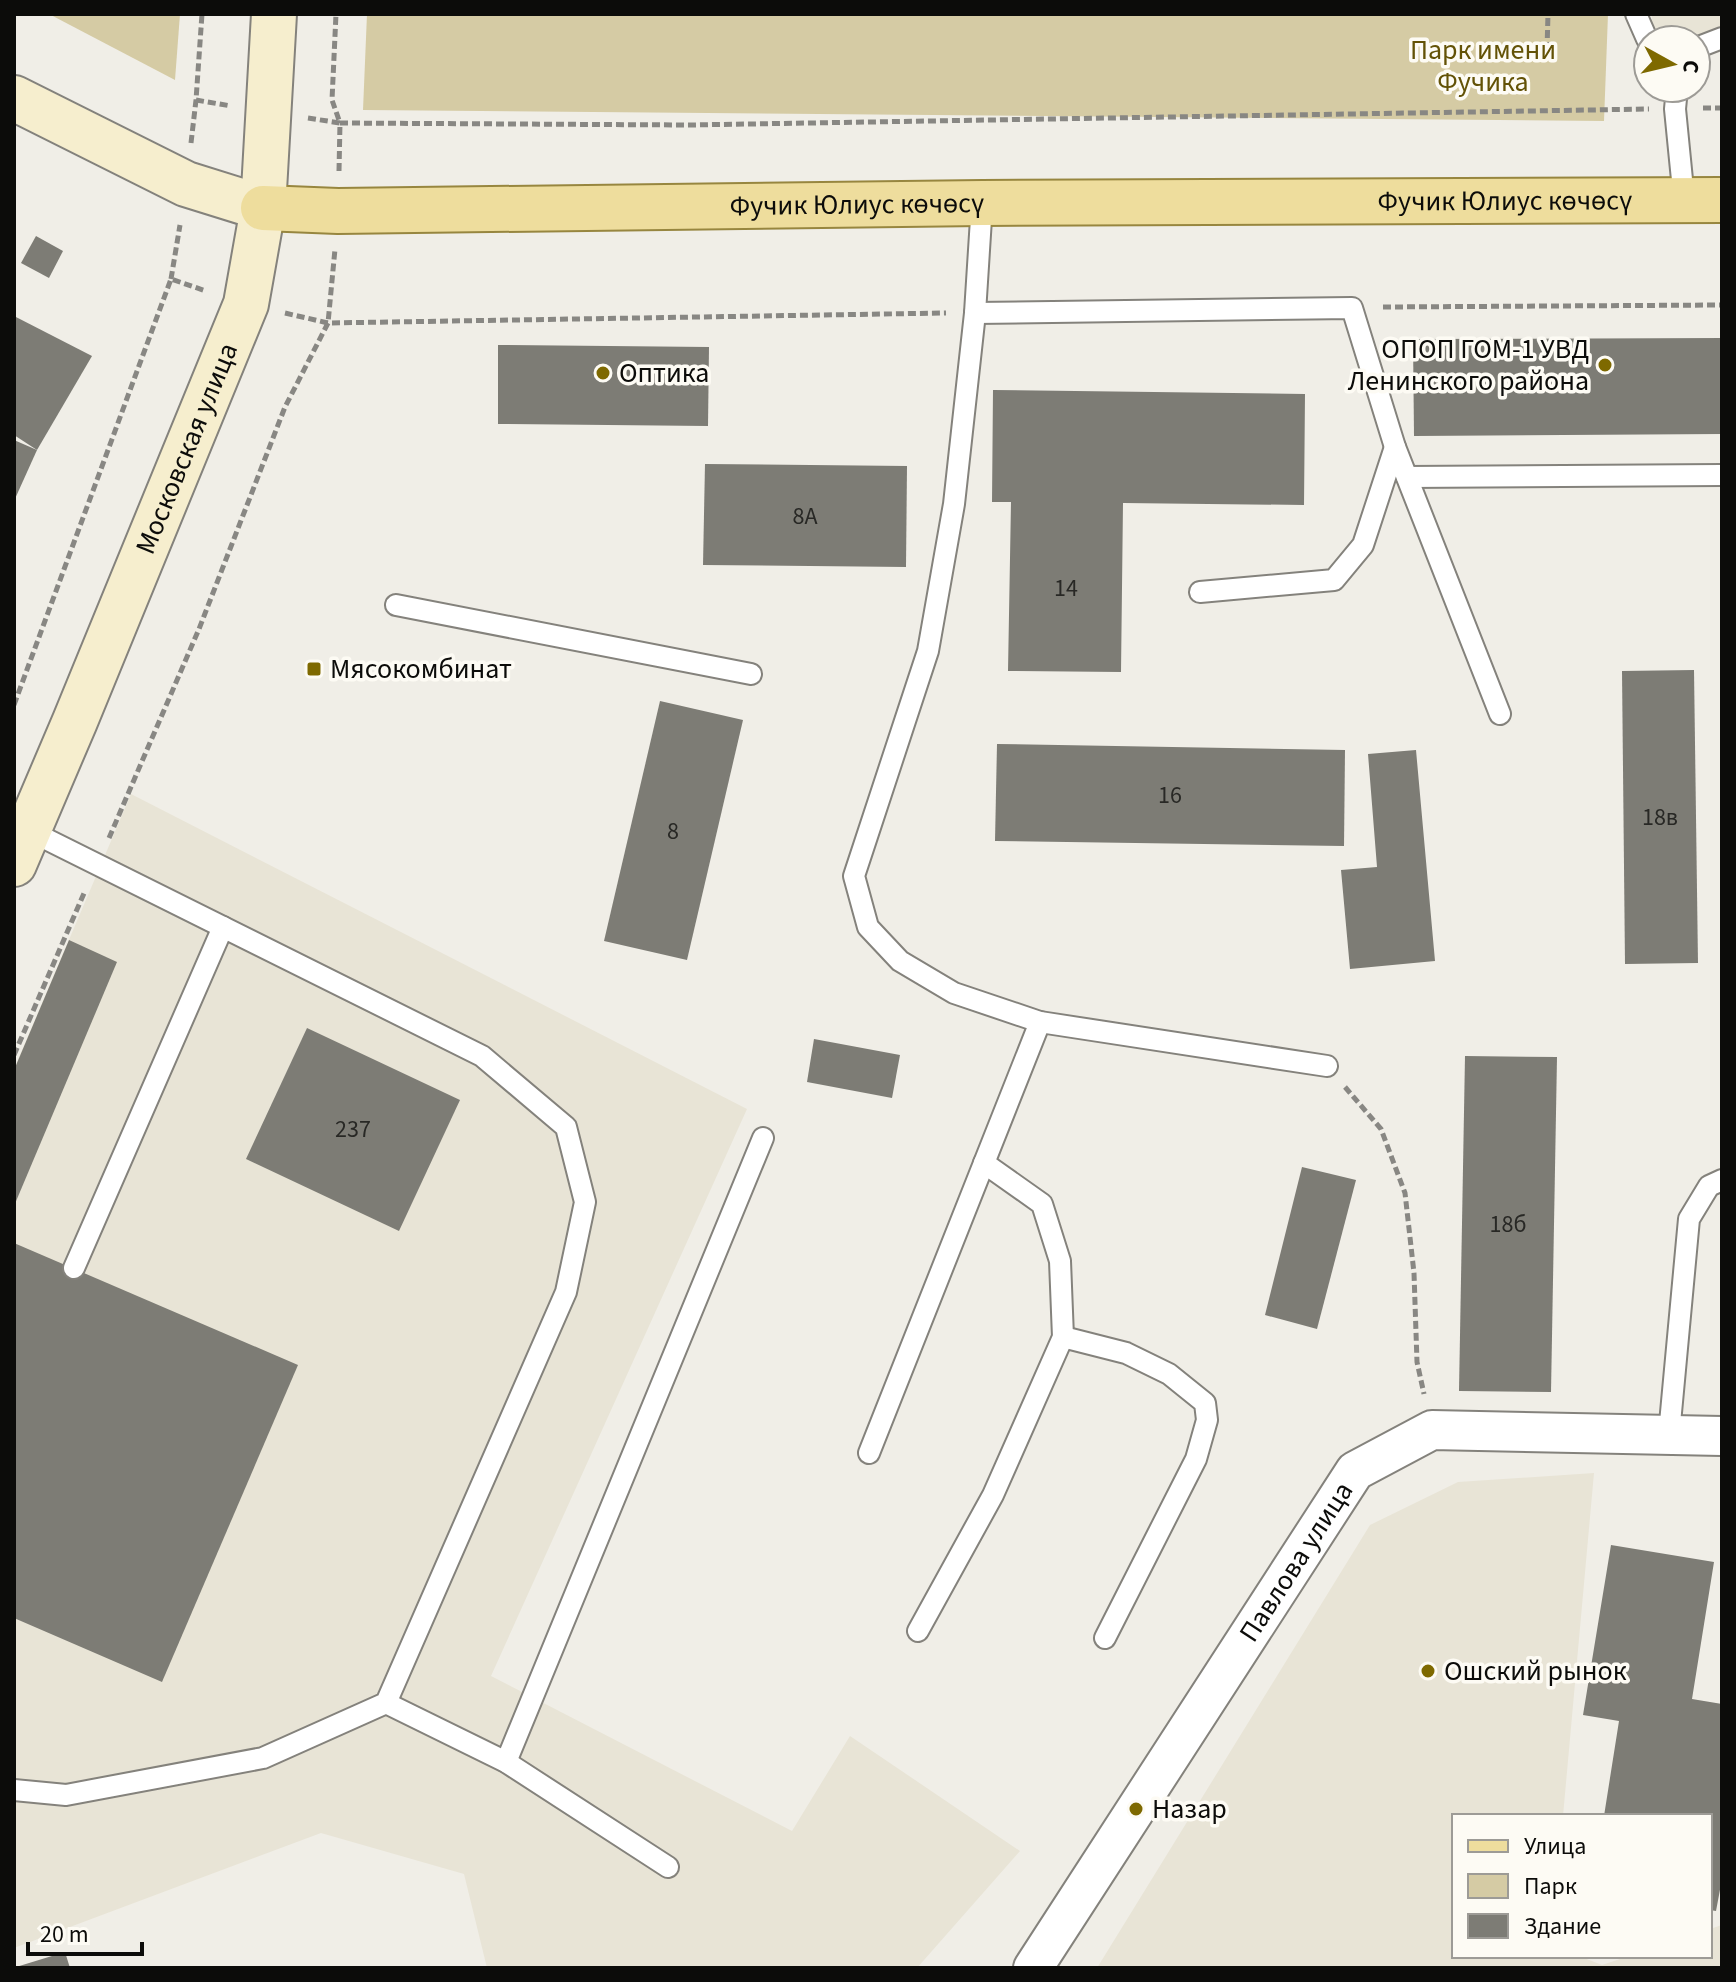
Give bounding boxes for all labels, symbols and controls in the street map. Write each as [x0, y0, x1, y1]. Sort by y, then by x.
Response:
north arrow [1632, 24, 1712, 104]
park label: Парк имени Фучика [1410, 30, 1556, 102]
text: С [1674, 58, 1708, 75]
street label: Фучик Юлиус көчөсү [1377, 180, 1632, 221]
street label: Фучик Юлиус көчөсү [729, 183, 984, 226]
place label: ОПОП ГОМ-1 УВД Ленинского района [1348, 329, 1589, 401]
street label: Московская улица [126, 337, 248, 560]
place label: Оптика [619, 353, 709, 393]
marker: ОПОП ГОМ-1 УВД Ленинского района [1596, 356, 1614, 374]
marker: Оптика [594, 364, 612, 382]
house number: 8А [793, 499, 817, 534]
house number: 14 [1054, 571, 1078, 606]
place label: Мясокомбинат [330, 649, 512, 689]
marker: Мясокомбинат [305, 660, 323, 678]
house number: 16 [1158, 778, 1182, 813]
house number: 18в [1642, 800, 1678, 835]
house number: 8 [667, 814, 679, 849]
house number: 237 [335, 1112, 371, 1147]
house number: 18б [1490, 1207, 1526, 1242]
street label: Павлова улица [1229, 1474, 1363, 1650]
place label: Ошский рынок [1444, 1651, 1627, 1691]
marker: Ошский рынок [1419, 1662, 1437, 1680]
place label: Назар [1152, 1789, 1227, 1829]
marker: Назар [1127, 1800, 1145, 1818]
legend [1452, 1814, 1712, 1958]
text: Улица [1524, 1829, 1586, 1864]
text: Парк [1524, 1869, 1577, 1904]
scale bar [28, 1906, 142, 1956]
text: Здание [1524, 1909, 1601, 1944]
text: 20 m [40, 1917, 89, 1952]

